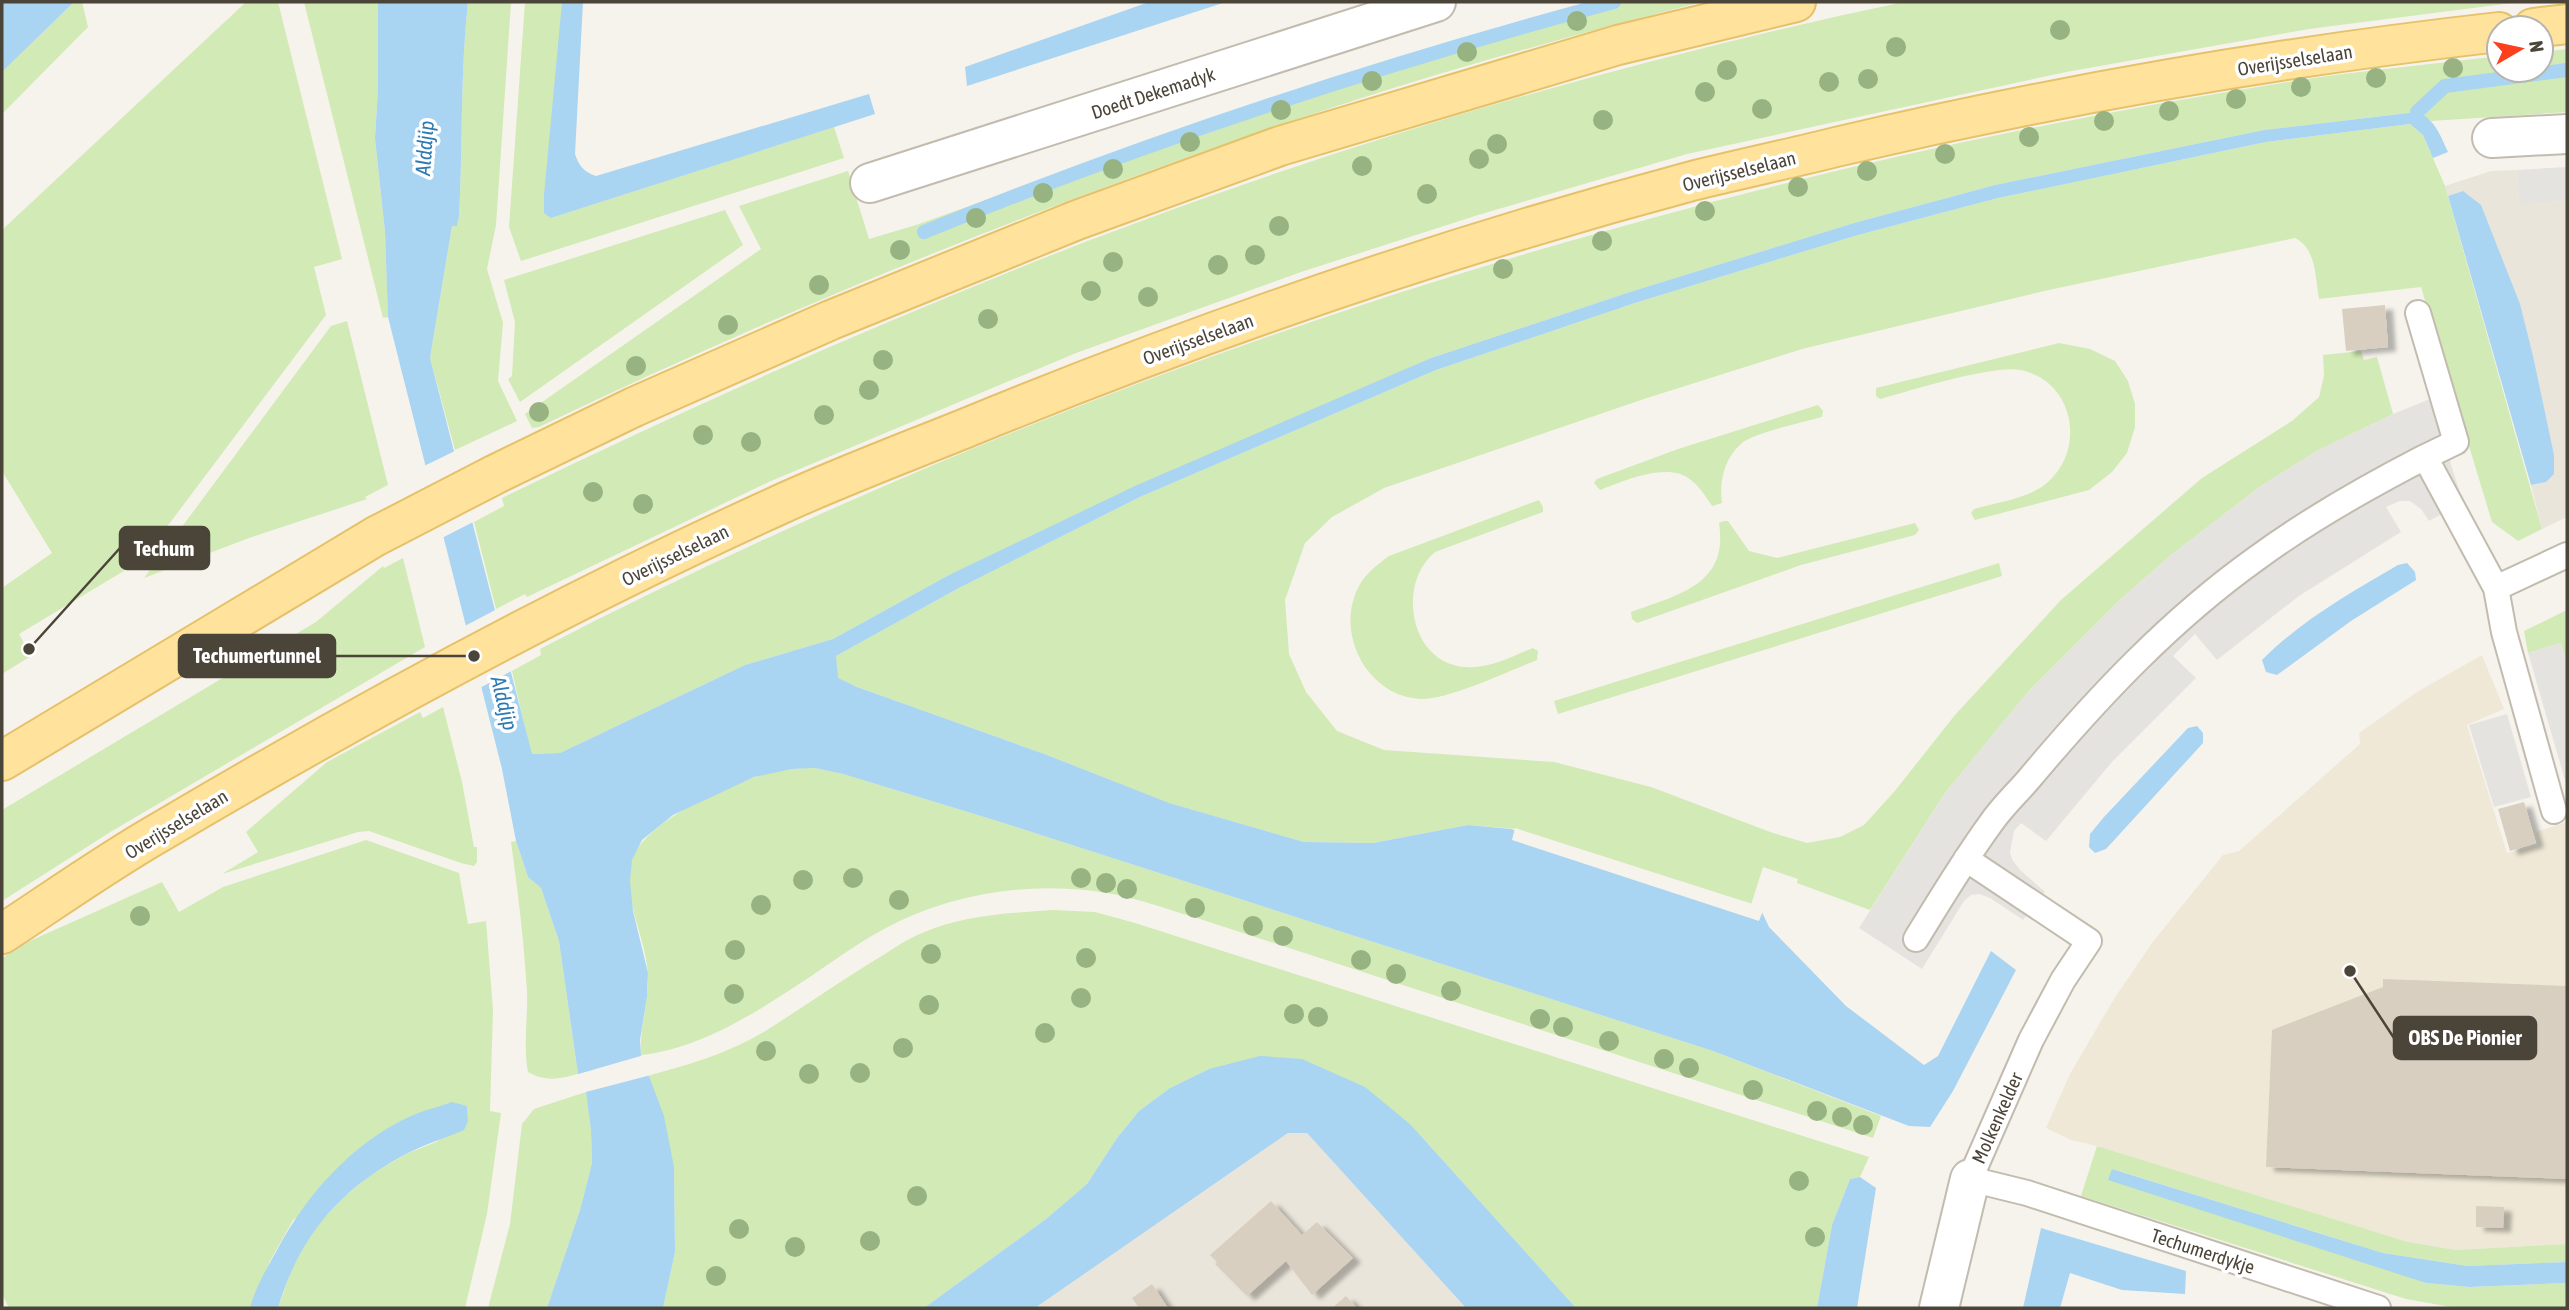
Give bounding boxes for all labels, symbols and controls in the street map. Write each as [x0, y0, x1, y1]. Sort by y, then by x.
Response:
north arrow [2485, 14, 2555, 84]
text: N [2525, 39, 2549, 54]
street label: Overijsselselaan [2236, 40, 2354, 80]
street label: Doedt Dekemadyk [1088, 62, 1218, 123]
water label: Alddjip [410, 120, 438, 177]
street label: Overijsselselaan [1680, 146, 1798, 196]
street label: Overijsselselaan [1140, 309, 1256, 369]
street label: Overijsselselaan [618, 520, 732, 590]
callout: Techum [120, 527, 209, 569]
text: Techum [134, 536, 194, 560]
callout: Techumertunnel [179, 635, 335, 677]
text: Techumertunnel [193, 643, 321, 667]
water label: Alddjip [486, 672, 523, 733]
street label: Overijsselselaan [121, 785, 231, 863]
callout: OBS De Pionier [2394, 1017, 2536, 1059]
text: OBS De Pionier [2408, 1025, 2523, 1049]
street label: Molkenkelder [1967, 1069, 2027, 1167]
street label: Techumerdykje [2149, 1224, 2257, 1278]

